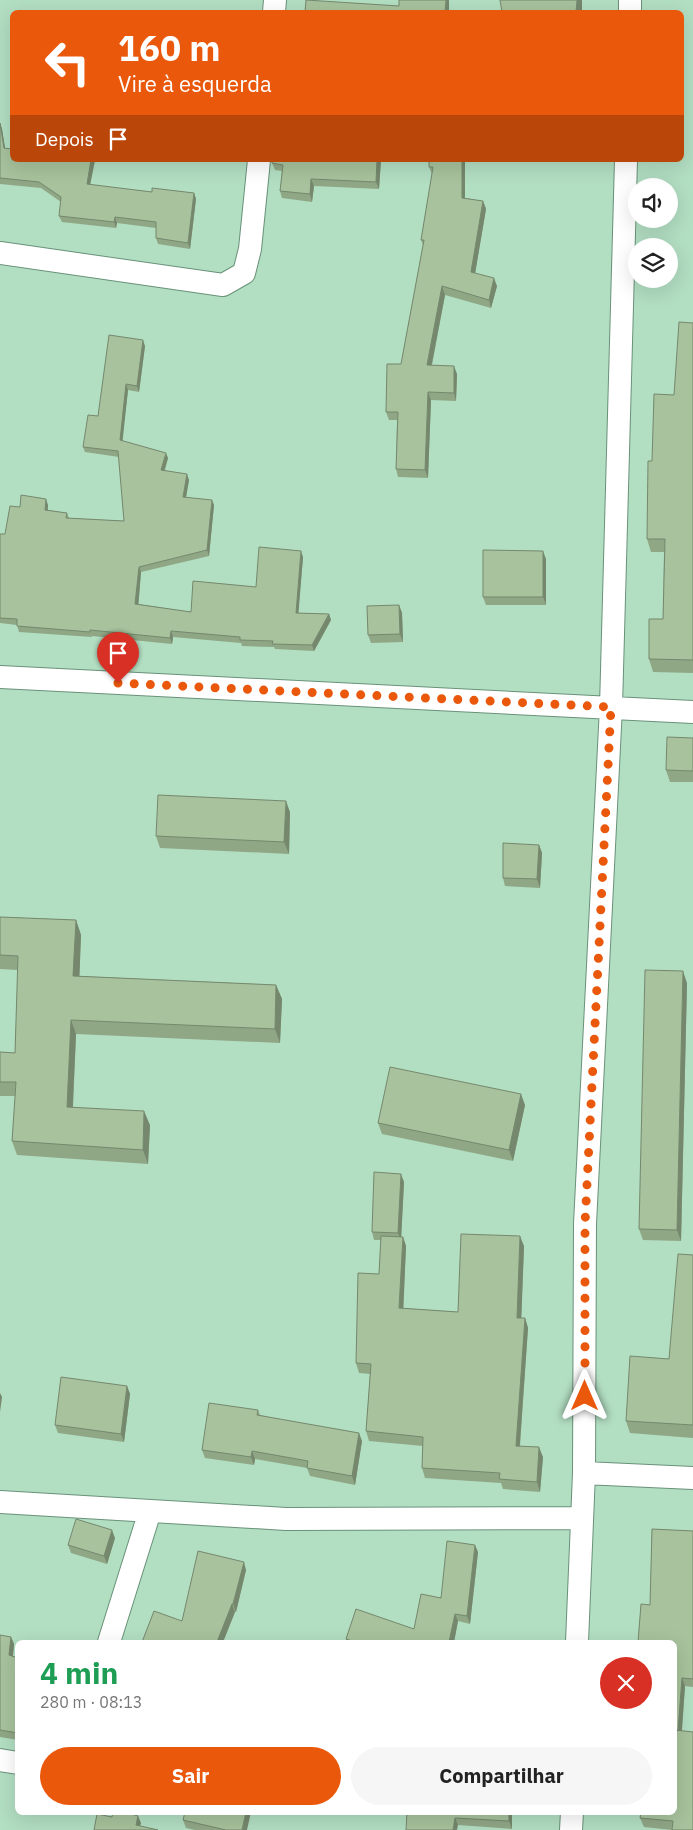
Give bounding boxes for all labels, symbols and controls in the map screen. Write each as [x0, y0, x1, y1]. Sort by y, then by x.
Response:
text: 160 m [118, 25, 221, 71]
icon: left [35, 30, 100, 95]
text: Vire à esquerda [118, 69, 272, 98]
icon: arrive [104, 125, 132, 153]
text: Depois [35, 127, 94, 151]
map controls [628, 178, 678, 288]
button: sound [628, 178, 678, 228]
button: layers [628, 238, 678, 288]
pin [97, 632, 139, 683]
icon: arrive [104, 639, 132, 667]
position arrow [558, 1369, 610, 1421]
text: 4 min [40, 1653, 118, 1692]
button: close [600, 1657, 652, 1709]
text: 280 m · 08:13 [40, 1692, 142, 1712]
button: Sair [40, 1747, 341, 1805]
button: Compartilhar [351, 1747, 652, 1805]

